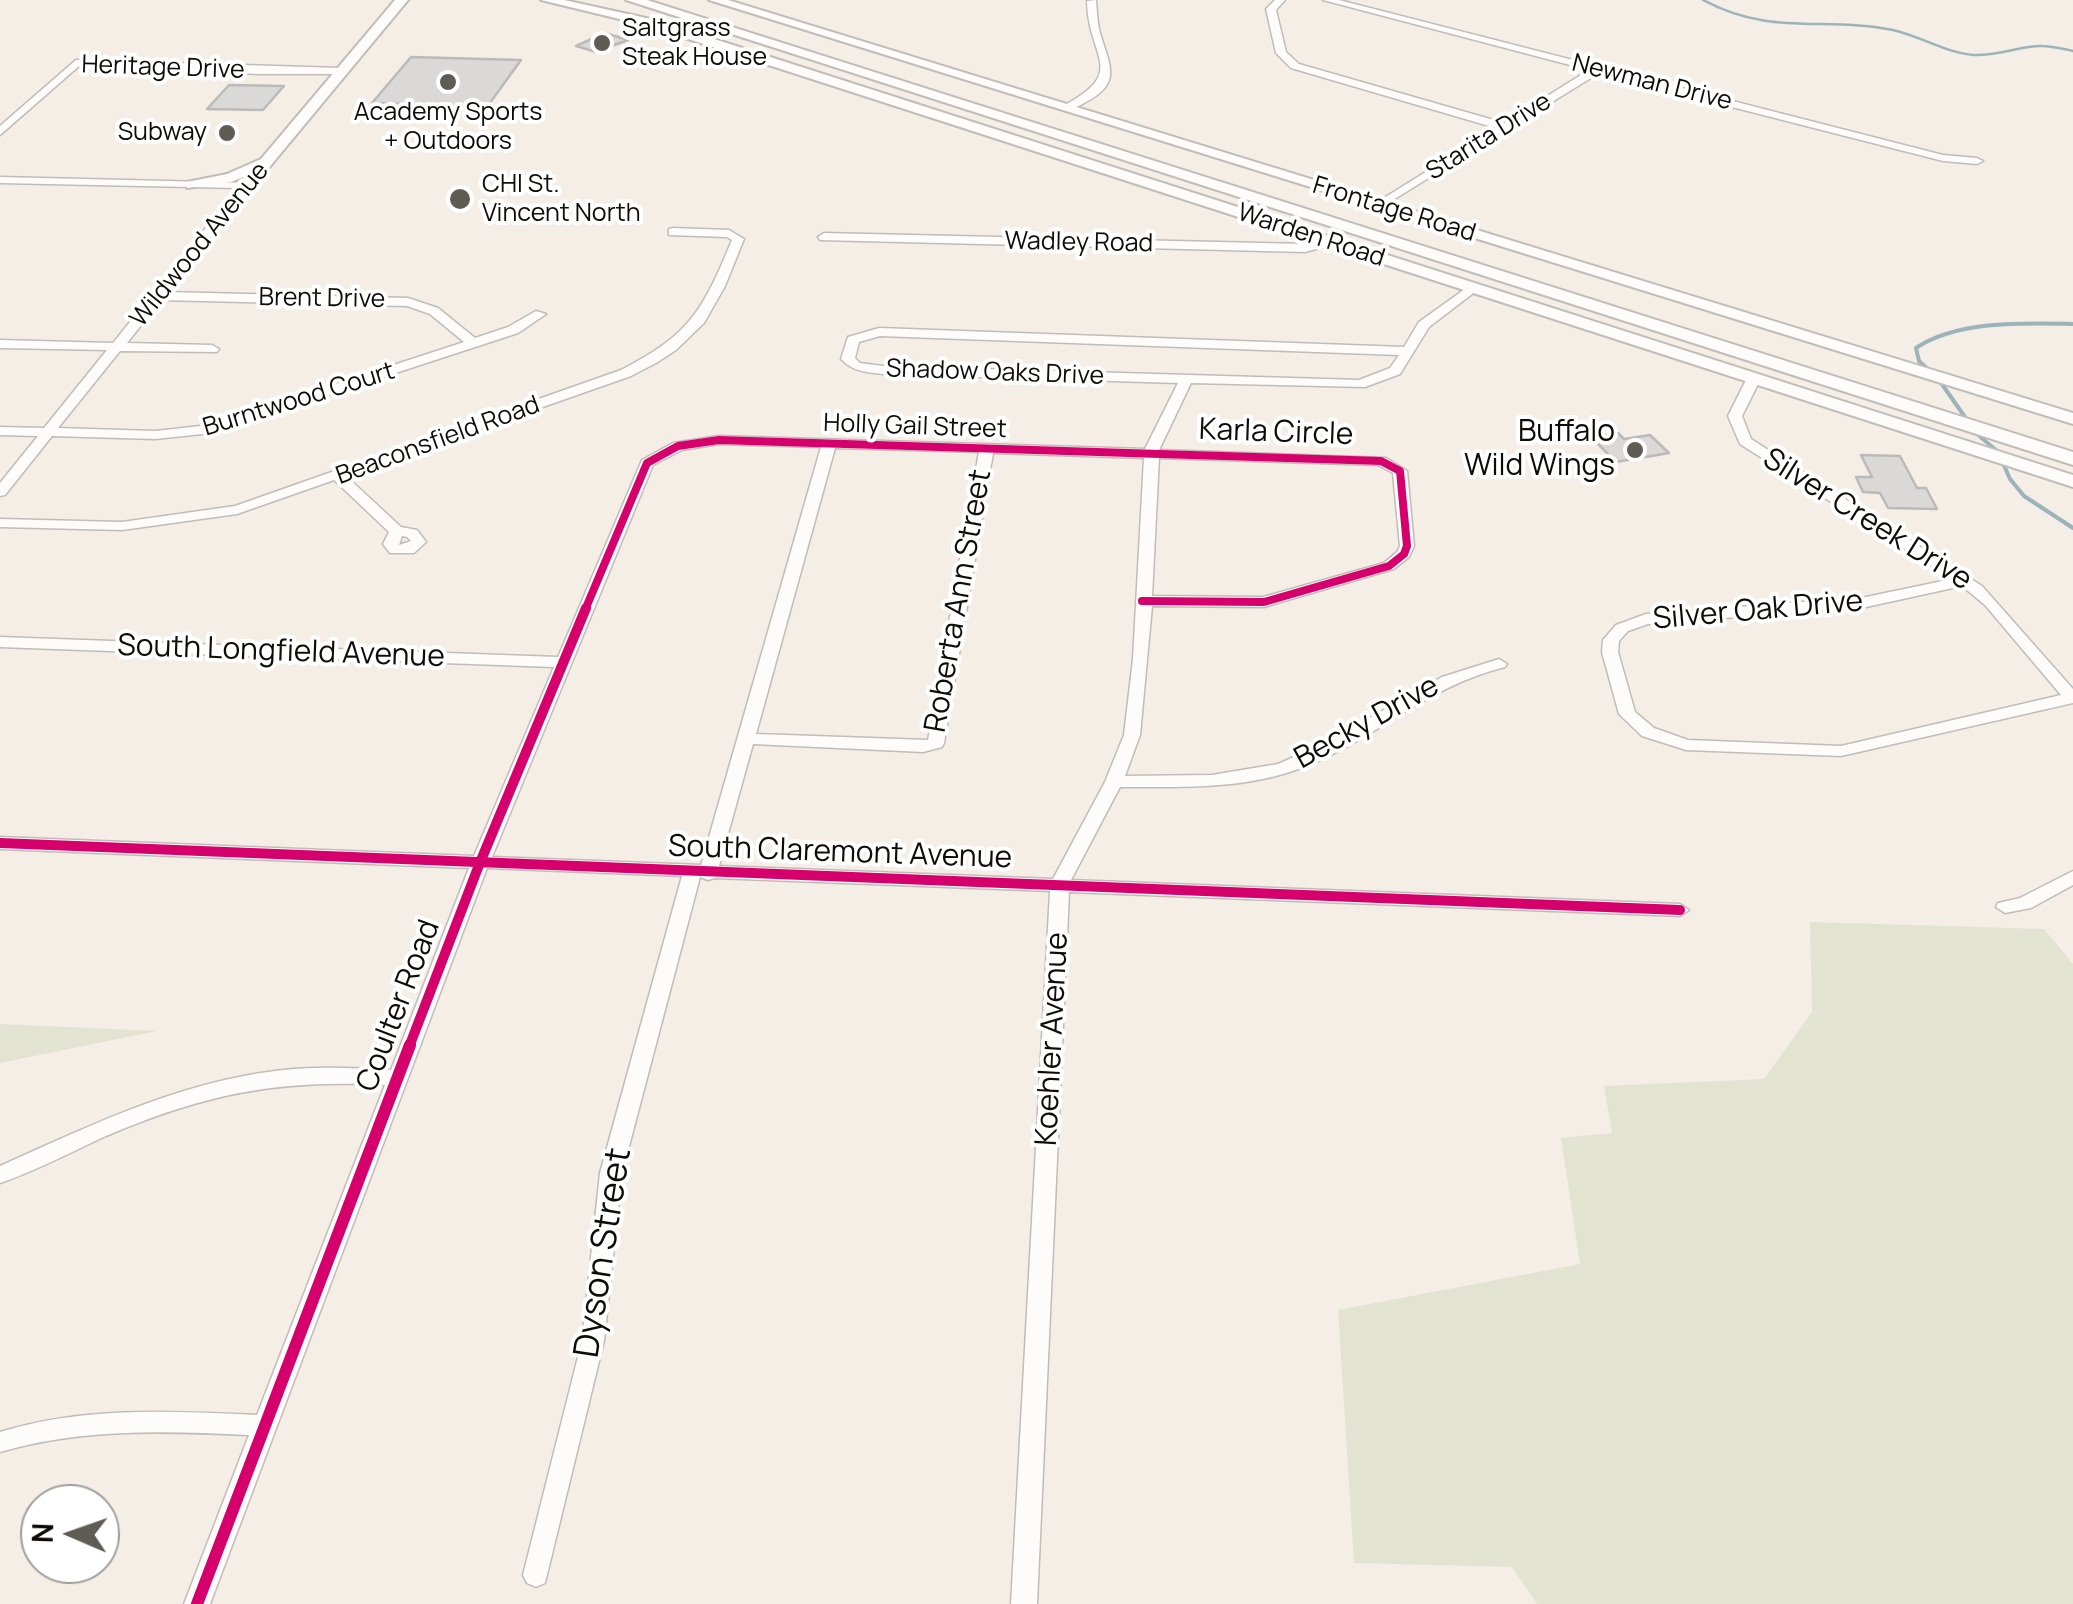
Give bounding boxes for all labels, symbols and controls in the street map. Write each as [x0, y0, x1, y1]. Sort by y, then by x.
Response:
place label: Saltgrass Steak House [622, 14, 767, 73]
marker: Saltgrass Steak House [591, 32, 613, 54]
street label: Newman Drive [1569, 49, 1735, 117]
street label: Heritage Drive [81, 50, 245, 86]
marker: Academy Sports + Outdoors [437, 71, 459, 93]
street label: Starita Drive [1421, 87, 1557, 187]
place label: Academy Sports + Outdoors [354, 98, 542, 157]
place label: Subway [118, 118, 207, 148]
marker: Subway [216, 122, 238, 144]
street label: Wildwood Avenue [124, 157, 276, 333]
place label: CHI St. Vincent North [482, 170, 641, 229]
street label: Frontage Road [1309, 171, 1479, 249]
marker: CHI St. Vincent North [447, 186, 473, 212]
street label: Warden Road [1234, 198, 1388, 274]
street label: Wadley Road [1004, 227, 1154, 259]
street label: Brent Drive [258, 283, 386, 315]
street label: Shadow Oaks Drive [885, 354, 1105, 392]
street label: Burntwood Court [200, 357, 398, 443]
street label: Beaconsfield Road [332, 390, 544, 492]
street label: Holly Gail Street [823, 409, 1007, 445]
street label: Karla Circle [1198, 412, 1354, 454]
place label: Buffalo Wild Wings [1464, 415, 1615, 486]
marker: Buffalo Wild Wings [1624, 439, 1646, 461]
street label: Silver Creek Drive [1756, 441, 1978, 599]
street label: Roberta Ann Street [918, 467, 1000, 735]
street label: Silver Oak Drive [1651, 584, 1865, 638]
street label: South Longfield Avenue [117, 628, 445, 676]
street label: Becky Drive [1289, 669, 1445, 777]
street label: South Claremont Avenue [667, 829, 1013, 877]
street label: Coulter Road [350, 915, 448, 1097]
street label: Koehler Avenue [1029, 931, 1077, 1147]
street label: Dyson Street [567, 1145, 641, 1361]
north arrow [20, 1484, 120, 1584]
text: N [23, 1522, 61, 1544]

